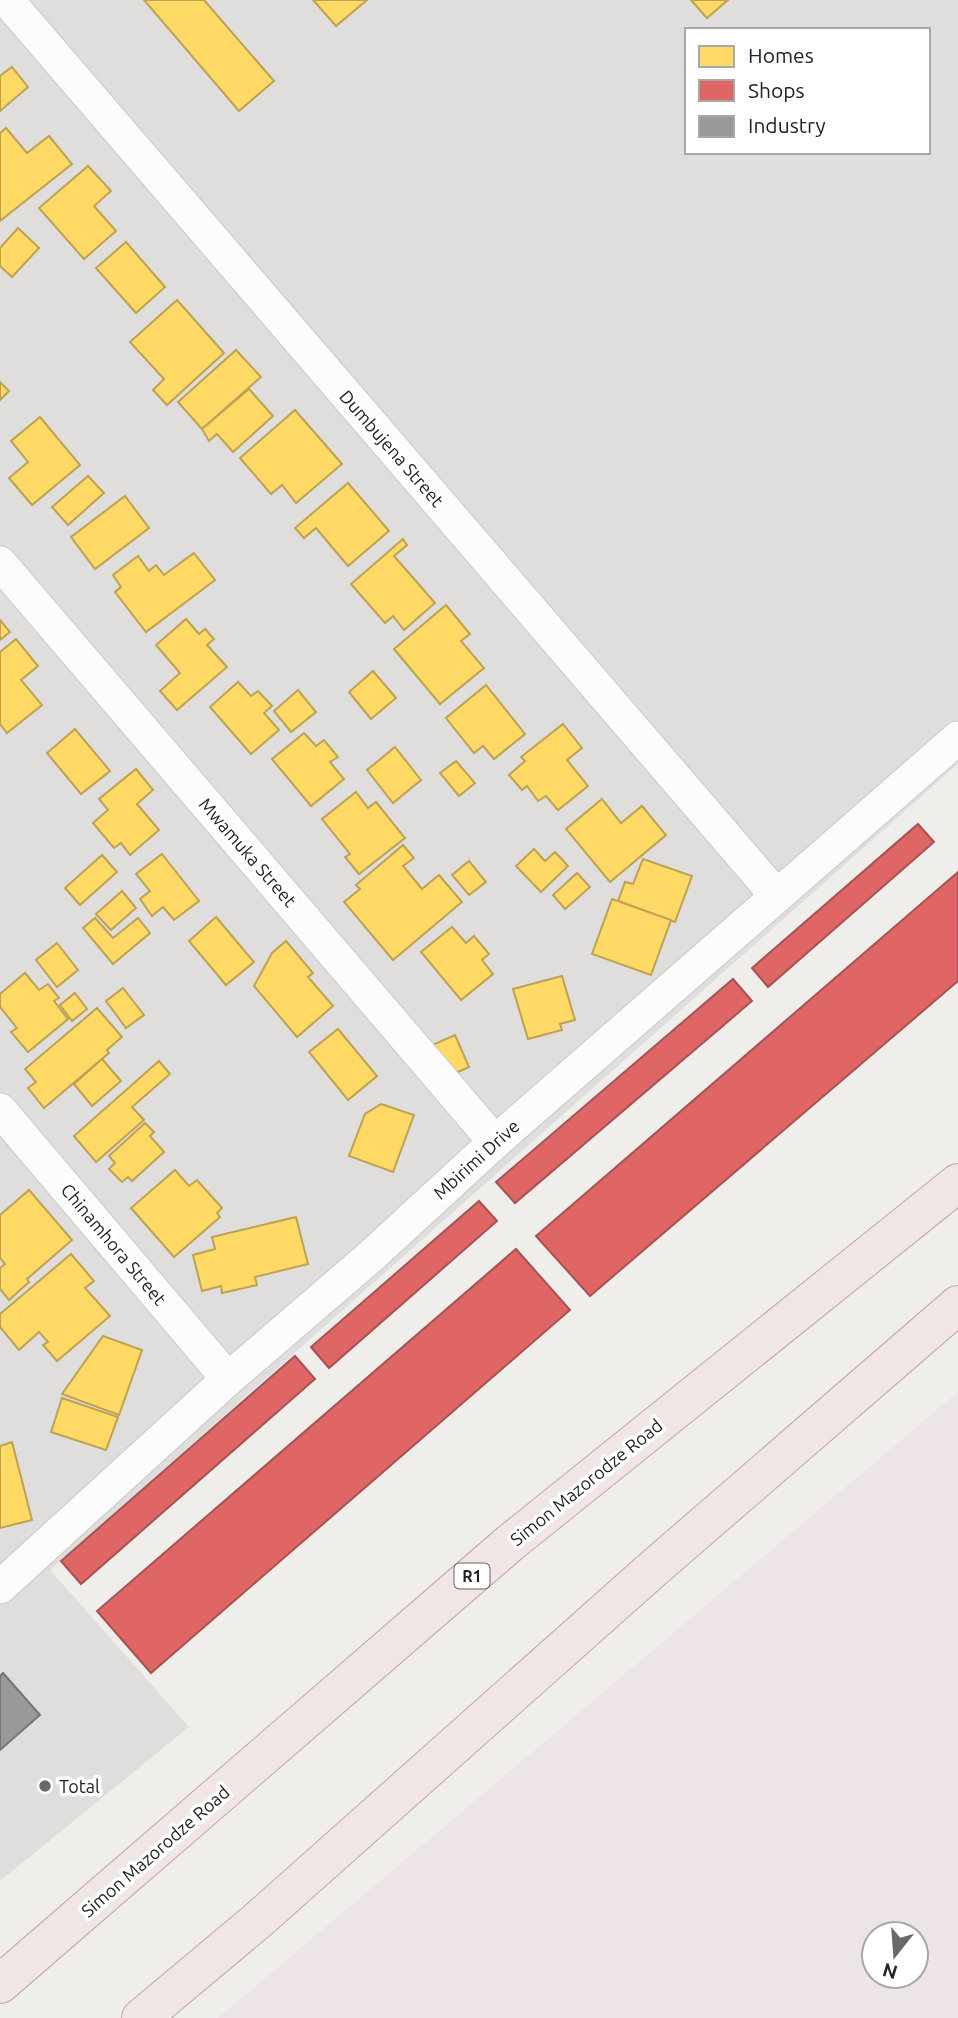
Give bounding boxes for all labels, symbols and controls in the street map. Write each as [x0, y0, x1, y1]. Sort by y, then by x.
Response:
legend [685, 28, 930, 154]
text: Homes [748, 43, 814, 67]
text: Shops [748, 78, 805, 102]
text: Industry [748, 113, 826, 137]
street label: Dumbujena Street [336, 386, 448, 510]
street label: Mwamuka Street [195, 794, 301, 910]
street label: Mbirimi Drive [429, 1115, 523, 1203]
street label: Chinamhora Street [57, 1179, 171, 1309]
street label: Simon Mazorodze Road [506, 1415, 666, 1549]
road number: R1 [454, 1564, 490, 1588]
place label: Total [59, 1776, 100, 1796]
marker: Total [37, 1778, 53, 1794]
street label: Simon Mazorodze Road [77, 1781, 233, 1921]
north arrow [860, 1920, 930, 1990]
text: N [880, 1959, 900, 1984]

